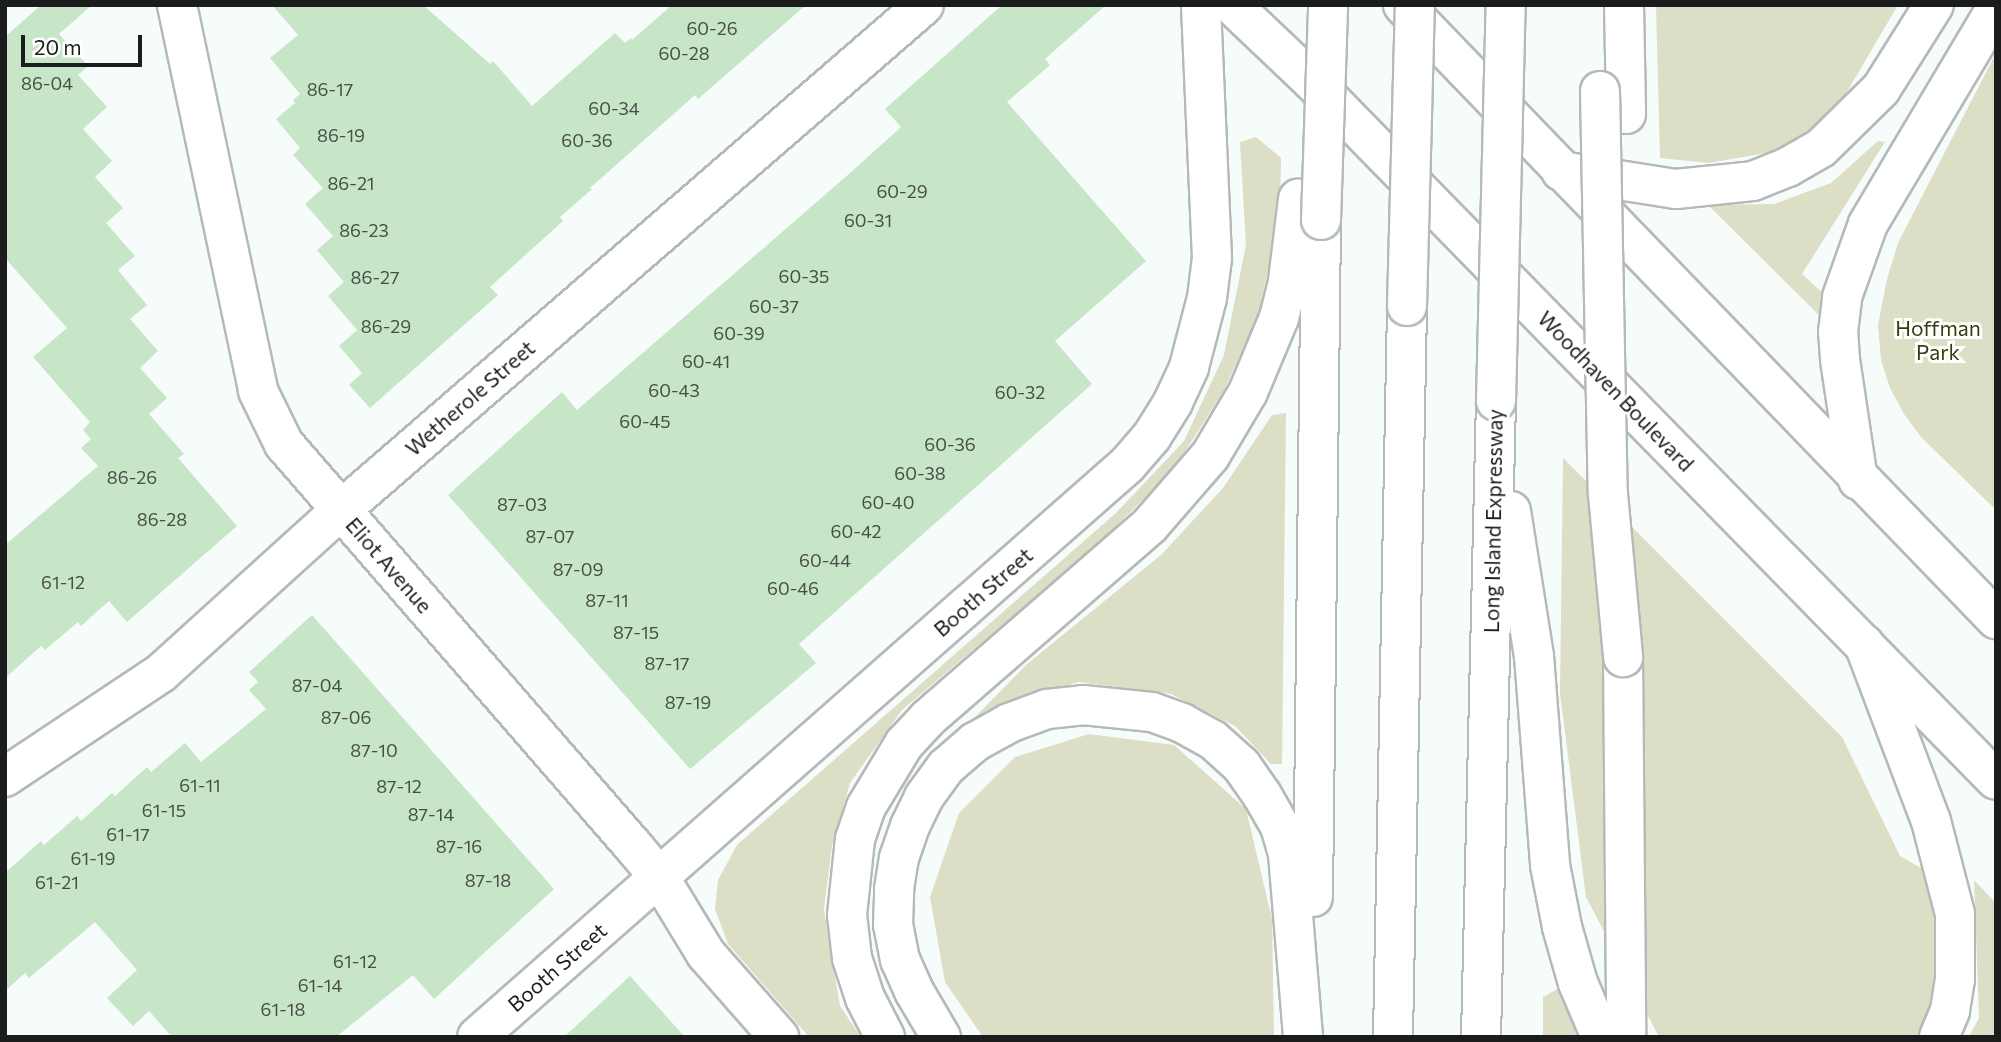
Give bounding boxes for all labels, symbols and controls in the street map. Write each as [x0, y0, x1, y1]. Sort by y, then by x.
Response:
house number: 60-26 [686, 17, 738, 39]
scale bar [24, 21, 145, 65]
text: 20 m [34, 34, 82, 59]
house number: 60-28 [658, 42, 710, 64]
house number: 86-04 [21, 72, 73, 94]
house number: 86-17 [307, 78, 353, 100]
house number: 60-34 [588, 97, 640, 119]
house number: 86-19 [317, 124, 365, 146]
house number: 60-36 [561, 129, 613, 151]
house number: 86-21 [327, 172, 375, 194]
house number: 60-29 [876, 180, 928, 202]
house number: 60-31 [844, 209, 892, 231]
house number: 86-23 [339, 219, 389, 241]
house number: 60-35 [779, 265, 829, 287]
house number: 86-27 [351, 266, 399, 288]
house number: 60-37 [749, 295, 799, 317]
street label: Woodhaven Boulevard [1533, 306, 1699, 476]
house number: 86-29 [361, 315, 411, 337]
park label: Hoffman Park [1895, 315, 1981, 365]
house number: 60-39 [713, 322, 765, 344]
street label: Wetherole Street [400, 335, 540, 461]
house number: 60-41 [682, 350, 730, 372]
house number: 60-43 [648, 379, 700, 401]
house number: 60-32 [995, 381, 1045, 403]
street label: Long Island Expressway [1478, 409, 1508, 633]
house number: 60-45 [619, 410, 671, 432]
house number: 60-36 [924, 433, 976, 455]
house number: 60-38 [894, 462, 946, 484]
house number: 86-26 [107, 466, 157, 488]
house number: 60-40 [862, 491, 914, 513]
house number: 87-03 [497, 493, 547, 515]
house number: 86-28 [137, 508, 187, 530]
street label: Eliot Avenue [341, 512, 437, 618]
house number: 60-42 [831, 520, 881, 542]
house number: 87-07 [525, 525, 575, 547]
street label: Booth Street [929, 542, 1037, 642]
house number: 60-44 [799, 549, 851, 571]
house number: 87-09 [553, 558, 603, 580]
house number: 61-12 [41, 571, 85, 593]
house number: 60-46 [767, 577, 819, 599]
house number: 87-11 [585, 589, 629, 611]
house number: 87-15 [613, 621, 659, 643]
house number: 87-17 [644, 652, 690, 674]
house number: 87-04 [292, 674, 342, 696]
house number: 87-19 [665, 691, 711, 713]
house number: 87-06 [321, 706, 371, 728]
house number: 87-10 [350, 739, 398, 761]
house number: 61-11 [179, 774, 221, 796]
house number: 87-12 [376, 775, 422, 797]
house number: 61-15 [142, 799, 186, 821]
house number: 87-14 [408, 803, 454, 825]
house number: 61-17 [106, 823, 150, 845]
house number: 87-16 [436, 835, 482, 857]
house number: 61-19 [71, 847, 115, 869]
house number: 87-18 [465, 869, 511, 891]
house number: 61-21 [35, 871, 79, 893]
street label: Booth Street [503, 917, 611, 1017]
house number: 61-12 [333, 950, 377, 972]
house number: 61-14 [298, 974, 342, 996]
house number: 61-18 [261, 998, 305, 1020]

